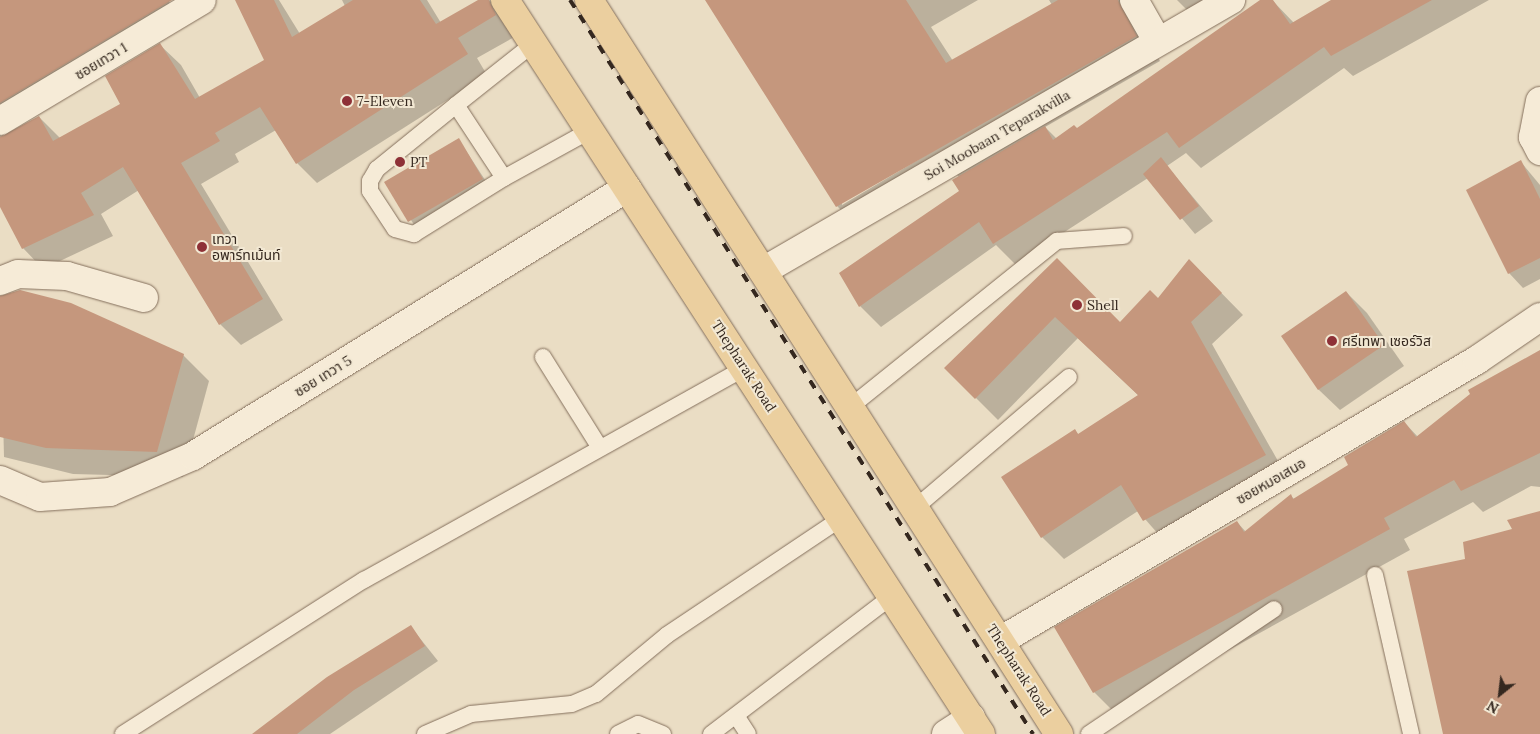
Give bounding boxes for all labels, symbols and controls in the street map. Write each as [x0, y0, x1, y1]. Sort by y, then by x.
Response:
street label: ซอยเทวา 1 [72, 39, 130, 83]
street label: Soi Moobaan Teparakvilla [921, 86, 1073, 184]
place label: 7-Eleven [357, 93, 413, 109]
marker: 7-Eleven [341, 95, 353, 107]
place label: PT [410, 154, 427, 170]
marker: PT [394, 156, 406, 168]
place label: เทวา อพาร์ทเม้นท์ [212, 231, 281, 264]
marker: เทวา อพาร์ทเม้นท์ [196, 241, 208, 253]
place label: Shell [1087, 297, 1119, 313]
marker: Shell [1071, 299, 1083, 311]
street label: Thepharak Road [708, 317, 780, 415]
place label: ศรีเทพา เซอร์วิส [1342, 333, 1431, 349]
marker: ศรีเทพา เซอร์วิส [1326, 335, 1338, 347]
street label: ซอย เทวา 5 [291, 352, 355, 400]
street label: ซอยหมอเสนอ [1233, 454, 1309, 508]
street label: Thepharak Road [983, 621, 1055, 719]
north arrow [1475, 669, 1525, 719]
text: N [1484, 697, 1502, 718]

